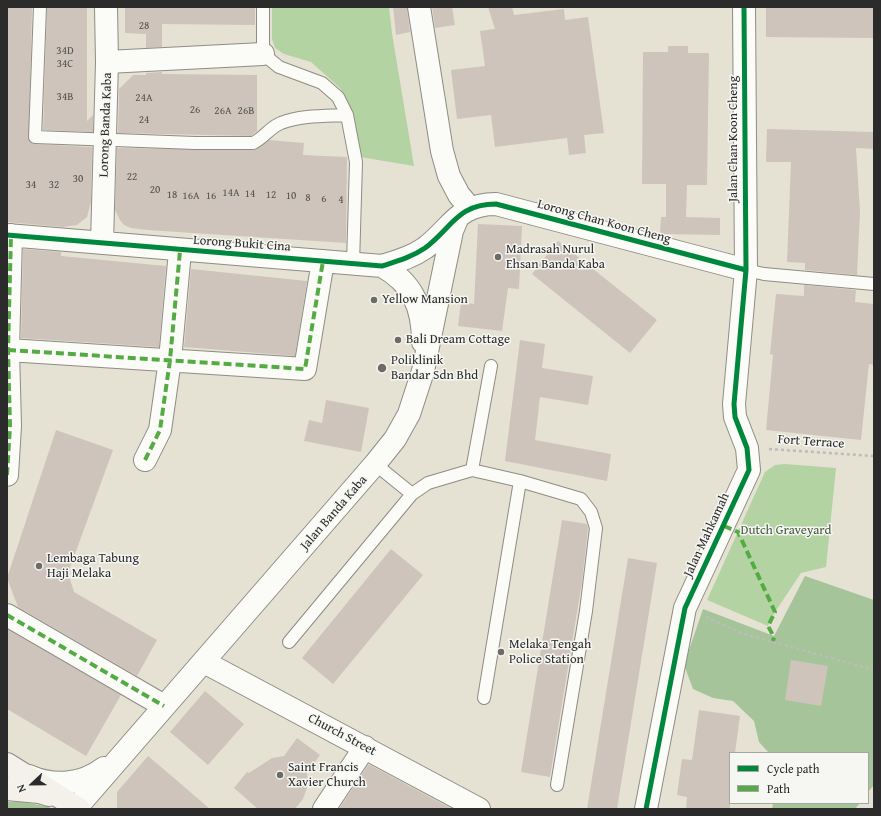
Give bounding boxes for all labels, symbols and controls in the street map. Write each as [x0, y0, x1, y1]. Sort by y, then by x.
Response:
house number: 28 [139, 19, 149, 33]
house number: 34D [56, 44, 74, 58]
house number: 34C [57, 57, 73, 71]
street label: Lorong Banda Kaba [96, 72, 116, 178]
street label: Jalan Chan Koon Cheng [726, 76, 742, 202]
house number: 34B [57, 90, 73, 104]
house number: 24A [135, 91, 153, 105]
house number: 26 [190, 103, 200, 117]
house number: 26A [214, 104, 232, 118]
house number: 26B [238, 104, 254, 118]
house number: 24 [139, 113, 149, 127]
house number: 22 [127, 170, 137, 184]
house number: 30 [73, 172, 83, 186]
house number: 34 [26, 178, 36, 192]
house number: 32 [49, 178, 59, 192]
house number: 20 [150, 183, 160, 197]
house number: 14A [222, 186, 240, 200]
house number: 14 [245, 187, 255, 201]
house number: 18 [167, 188, 177, 202]
house number: 12 [266, 188, 276, 202]
house number: 16A [182, 189, 200, 203]
house number: 16 [206, 189, 216, 203]
house number: 10 [286, 189, 296, 203]
house number: 8 [305, 191, 311, 205]
house number: 6 [321, 192, 327, 206]
house number: 4 [338, 193, 344, 207]
street label: Lorong Chan Koon Cheng [536, 197, 672, 247]
street label: Lorong Bukit Cina [193, 233, 291, 255]
place label: Madrasah Nurul Ehsan Banda Kaba [506, 242, 605, 273]
marker: Madrasah Nurul Ehsan Banda Kaba [493, 252, 503, 262]
place label: Yellow Mansion [382, 292, 468, 308]
marker: Yellow Mansion [369, 295, 379, 305]
place label: Bali Dream Cottage [406, 332, 510, 348]
marker: Bali Dream Cottage [393, 335, 403, 345]
place label: Poliklinik Bandar Sdn Bhd [391, 353, 478, 384]
marker: Poliklinik Bandar Sdn Bhd [376, 362, 388, 374]
street label: Fort Terrace [777, 432, 845, 452]
street label: Jalan Banda Kaba [297, 473, 371, 553]
street label: Jalan Mahkamah [681, 490, 733, 580]
park label: Dutch Graveyard [741, 523, 831, 539]
place label: Lembaga Tabung Haji Melaka [47, 551, 139, 582]
marker: Lembaga Tabung Haji Melaka [34, 561, 44, 571]
place label: Melaka Tengah Police Station [509, 637, 591, 668]
marker: Melaka Tengah Police Station [496, 647, 506, 657]
street label: Church Street [305, 710, 379, 760]
legend [729, 752, 869, 804]
place label: Saint Francis Xavier Church [288, 760, 366, 791]
text: Cycle path [767, 760, 819, 777]
north arrow [12, 764, 52, 804]
marker: Saint Francis Xavier Church [275, 770, 285, 780]
text: Path [767, 780, 790, 797]
text: N [12, 782, 30, 795]

